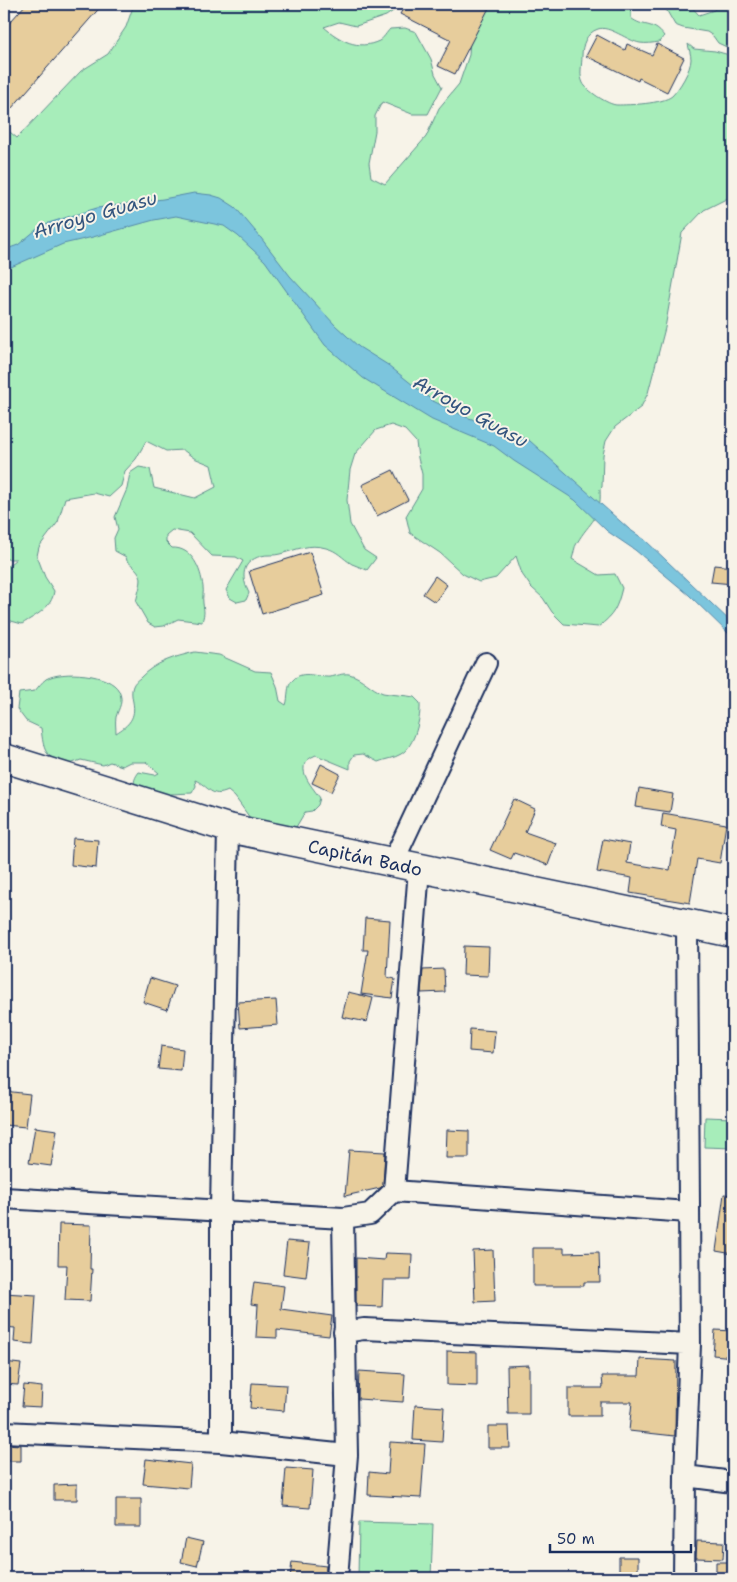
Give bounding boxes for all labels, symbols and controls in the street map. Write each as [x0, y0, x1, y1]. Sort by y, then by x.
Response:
water label: Arroyo Guasu [30, 185, 160, 244]
water label: Arroyo Guasu [409, 370, 533, 453]
street label: Capitán Bado [306, 834, 424, 882]
scale bar [550, 1522, 691, 1554]
text: 50 m [557, 1529, 595, 1549]

